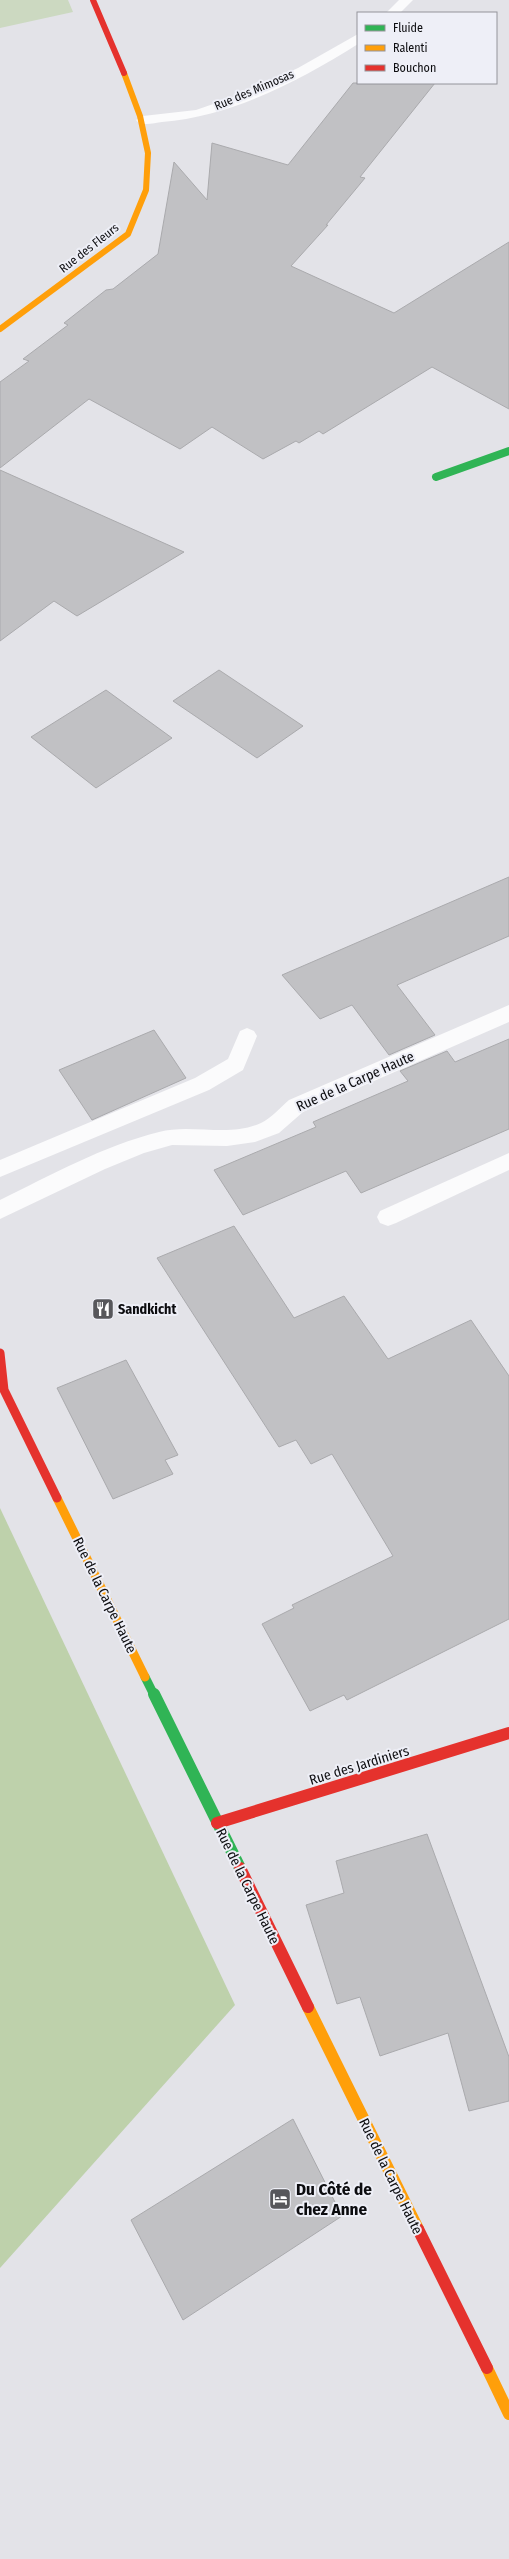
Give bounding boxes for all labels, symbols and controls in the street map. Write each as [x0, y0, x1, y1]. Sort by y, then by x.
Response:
legend [357, 12, 497, 84]
text: Fluide [393, 21, 423, 35]
text: Ralenti [393, 41, 428, 55]
text: Bouchon [393, 61, 436, 75]
street label: Rue des Mimosas [212, 67, 296, 113]
street label: Rue des Fleurs [57, 220, 121, 276]
street label: Rue de la Carpe Haute [294, 1048, 417, 1115]
restaurant icon: Sandkicht [90, 1296, 116, 1322]
place label: Sandkicht [118, 1301, 177, 1318]
street label: Rue de la Carpe Haute [69, 1534, 140, 1656]
street label: Rue des Jardiniers [307, 1742, 411, 1789]
street label: Rue de la Carpe Haute [212, 1825, 283, 1947]
street label: Rue de la Carpe Haute [355, 2115, 426, 2237]
place label: Du Côté de chez Anne [296, 2179, 372, 2220]
hotel icon: Du Côté de chez Anne [267, 2186, 293, 2212]

